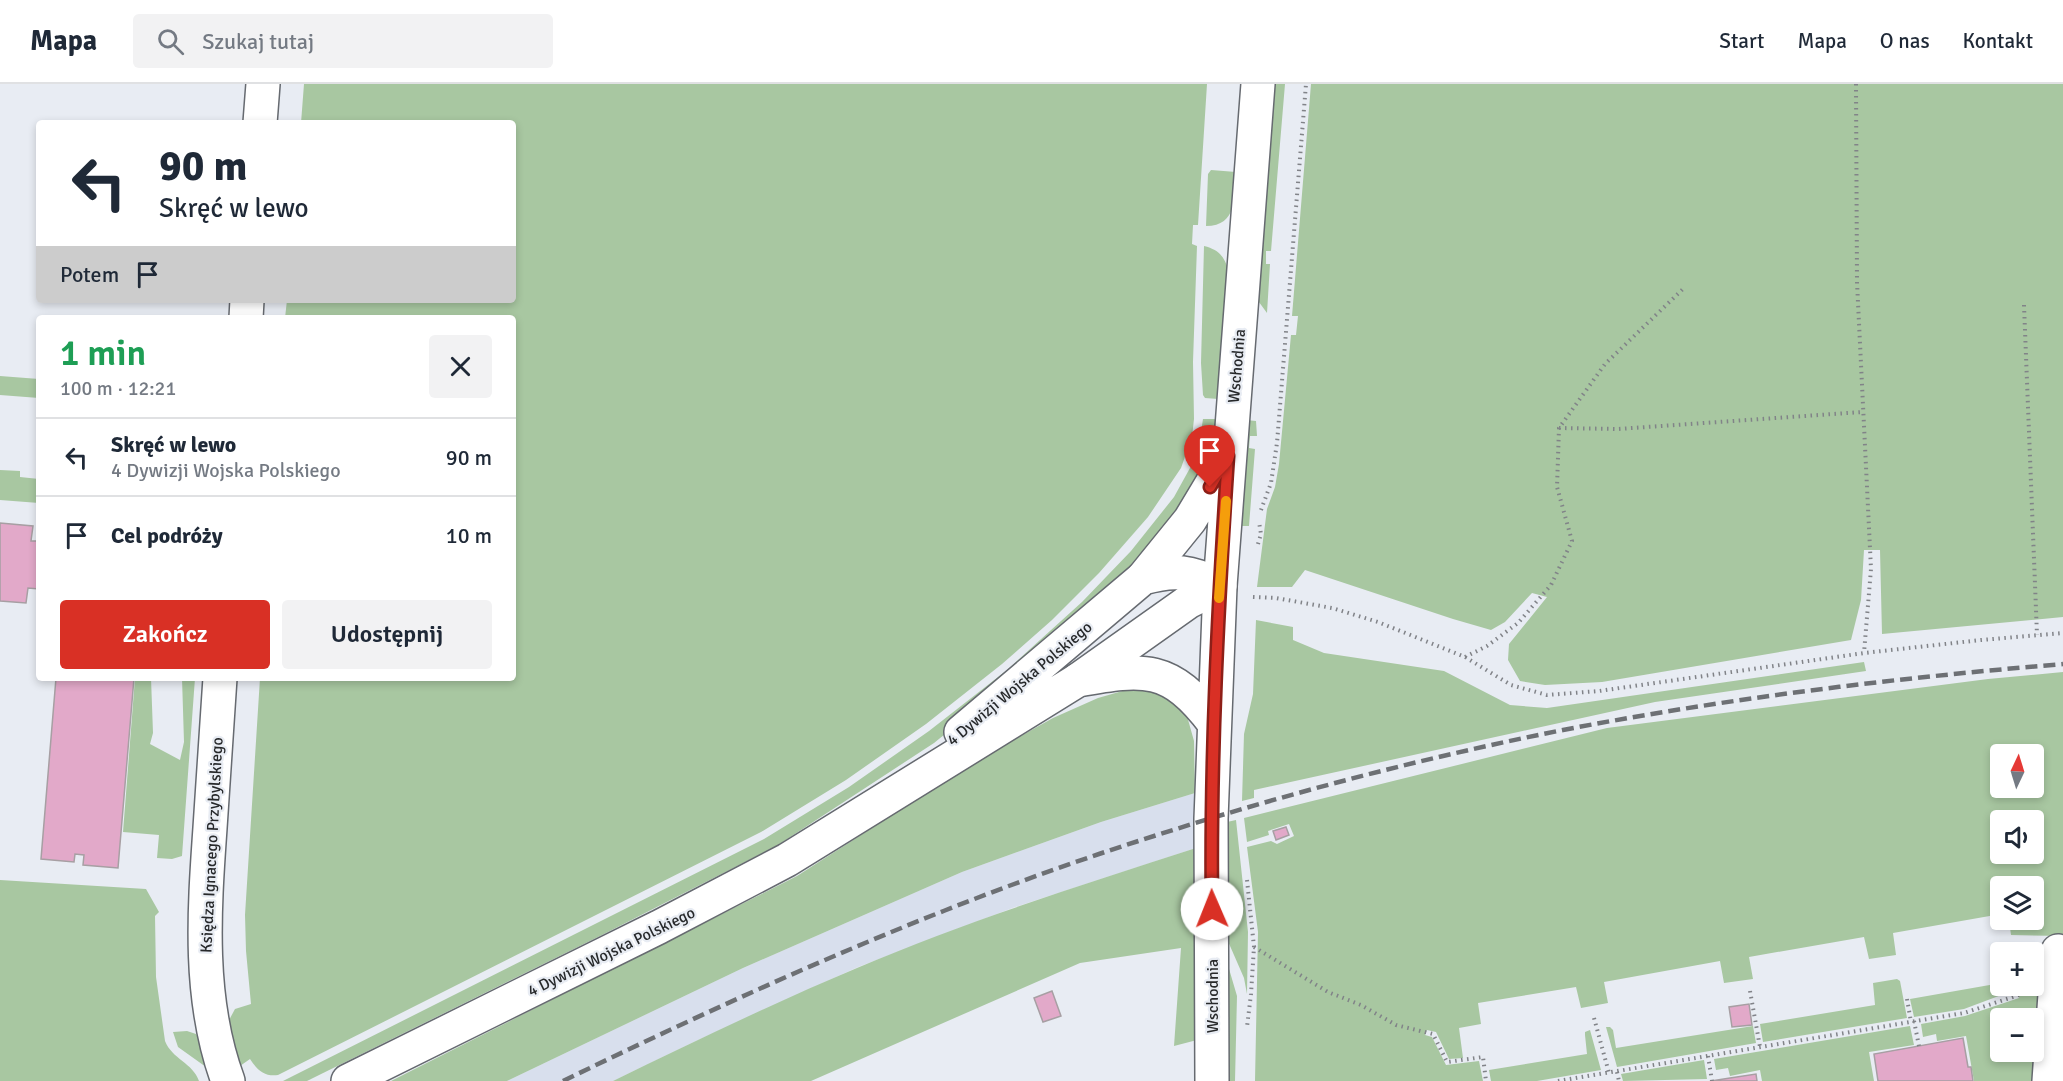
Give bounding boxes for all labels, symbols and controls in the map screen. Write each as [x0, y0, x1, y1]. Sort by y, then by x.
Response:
search box [133, 14, 553, 68]
text: Mapa [30, 24, 97, 58]
icon: search [154, 25, 187, 58]
text: Szukaj tutaj [202, 28, 314, 55]
text: Start [1719, 28, 1764, 54]
text: Mapa [1797, 28, 1847, 54]
text: O nas [1880, 28, 1930, 54]
text: Kontakt [1963, 28, 2033, 54]
text: 90 m [159, 141, 248, 192]
icon: left [60, 144, 138, 222]
text: Skręć w lewo [159, 192, 309, 225]
icon: arrive [131, 258, 164, 291]
text: Potem [60, 261, 119, 288]
street label: Wschodnia [1224, 328, 1250, 404]
text: 1 min [60, 331, 146, 376]
button: close [429, 335, 492, 398]
text: 100 m · 12:21 [60, 376, 176, 401]
pin [1184, 425, 1235, 487]
text: Skręć w lewo [111, 431, 236, 458]
icon: arrive [1193, 434, 1226, 467]
icon: left [60, 441, 93, 474]
text: 90 m [446, 444, 492, 471]
text: 4 Dywizji Wojska Polskiego [111, 458, 341, 483]
icon: arrive [60, 519, 93, 552]
text: Cel podróży [111, 522, 223, 549]
text: 10 m [446, 522, 492, 549]
button: Zakończ [60, 600, 270, 669]
button: Udostępnij [282, 600, 492, 669]
street label: 4 Dywizji Wojska Polskiego [943, 617, 1096, 750]
street label: Księdza Ignacego Przybylskiego [196, 737, 228, 953]
north arrow [1990, 744, 2044, 798]
map controls [1990, 744, 2044, 1062]
button: sound [1990, 810, 2044, 864]
button: layers [1990, 876, 2044, 930]
position arrow [1180, 877, 1244, 941]
street label: 4 Dywizji Wojska Polskiego [525, 903, 698, 1001]
button: + [1990, 942, 2044, 996]
street label: Wschodnia [1203, 959, 1223, 1033]
button: − [1990, 1008, 2044, 1062]

